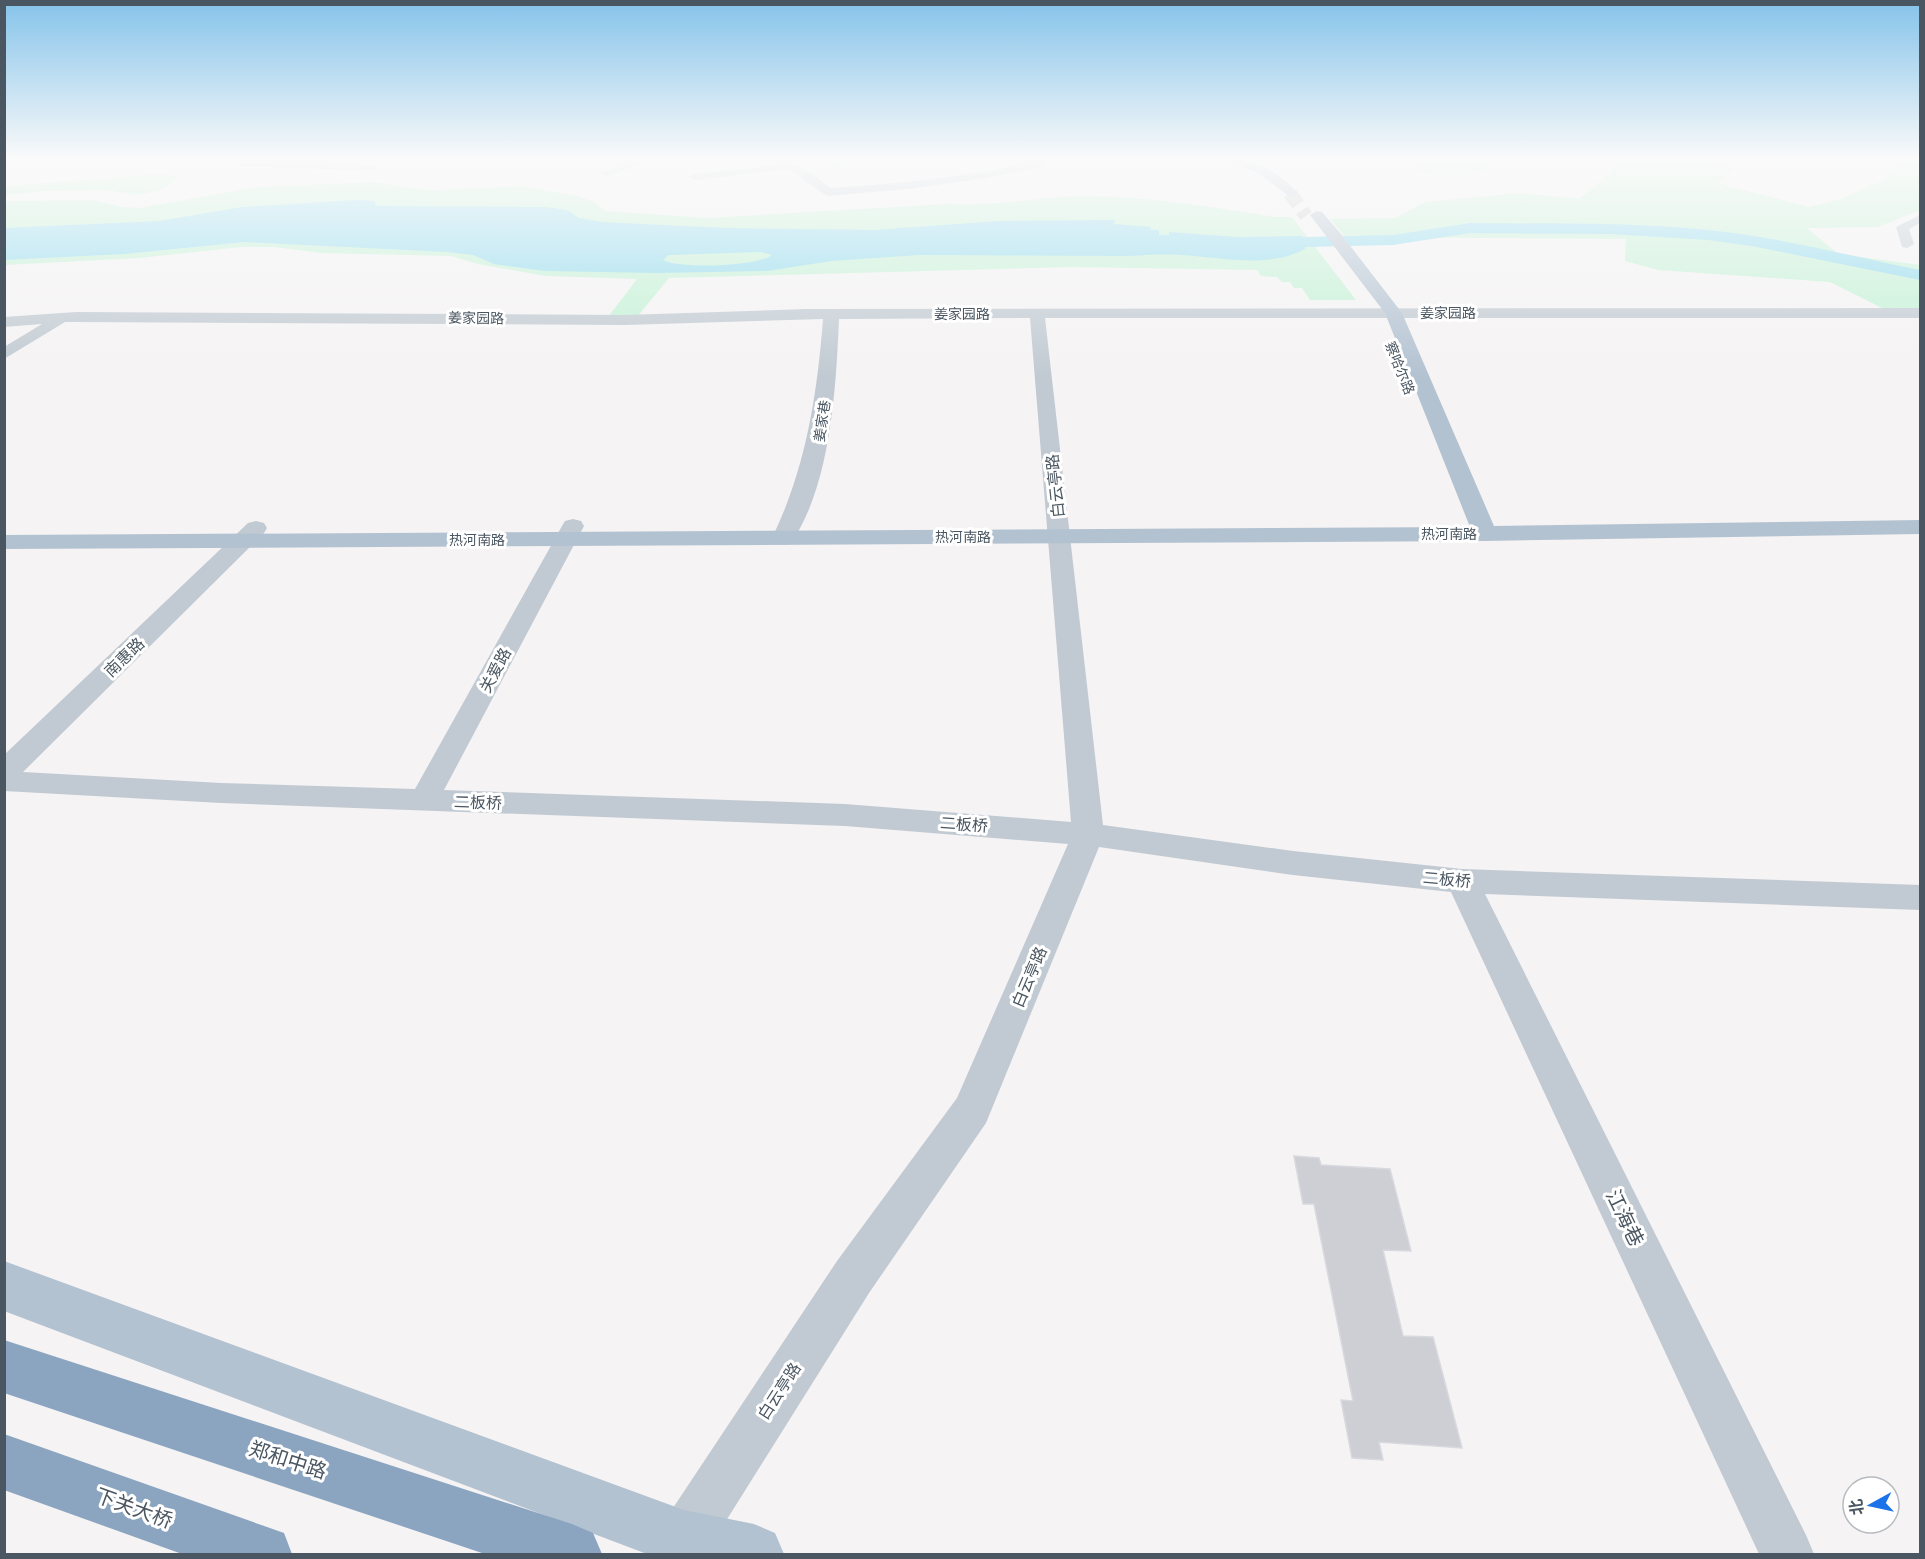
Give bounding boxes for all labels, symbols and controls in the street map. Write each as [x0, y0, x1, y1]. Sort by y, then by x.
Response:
street label: 姜家园路 [1420, 304, 1476, 321]
street label: 姜家园路 [934, 305, 990, 322]
street label: 姜家园路 [448, 309, 504, 326]
street label: 察哈尔路 [1382, 339, 1419, 397]
street label: 姜家巷 [810, 399, 833, 443]
street label: 白云亭路 [1042, 453, 1067, 519]
street label: 热河南路 [1421, 525, 1477, 542]
street label: 热河南路 [935, 528, 991, 545]
street label: 热河南路 [449, 531, 505, 548]
street label: 南惠路 [100, 633, 148, 680]
street label: 关爱路 [475, 644, 514, 695]
street label: 二板桥 [454, 791, 502, 812]
street label: 二板桥 [939, 812, 989, 835]
street label: 二板桥 [1422, 867, 1472, 890]
street label: 白云亭路 [1007, 944, 1050, 1010]
street label: 江海巷 [1602, 1185, 1650, 1250]
street label: 白云亭路 [753, 1359, 804, 1423]
street label: 郑和中路 [247, 1435, 330, 1483]
north arrow [1841, 1475, 1901, 1535]
street label: 下关大桥 [93, 1482, 176, 1532]
text: 北 [1845, 1498, 1866, 1516]

